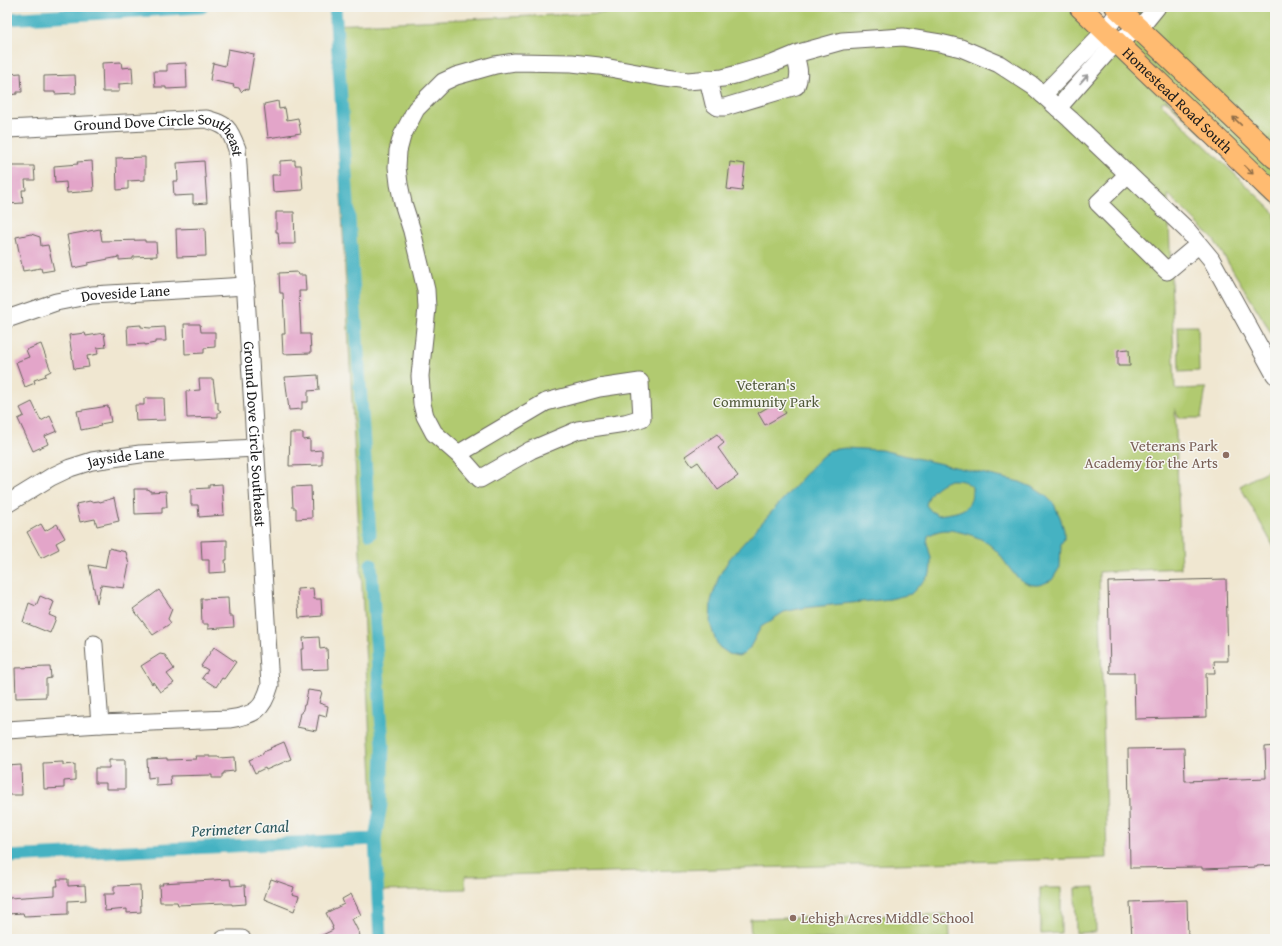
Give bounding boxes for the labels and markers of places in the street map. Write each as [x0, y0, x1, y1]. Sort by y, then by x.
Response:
place label: Veterans Park Academy for the Arts [1085, 435, 1218, 473]
marker: Veterans Park Academy for the Arts [1221, 450, 1231, 460]
place label: Lehigh Acres Middle School [801, 907, 974, 928]
marker: Lehigh Acres Middle School [788, 913, 798, 923]

